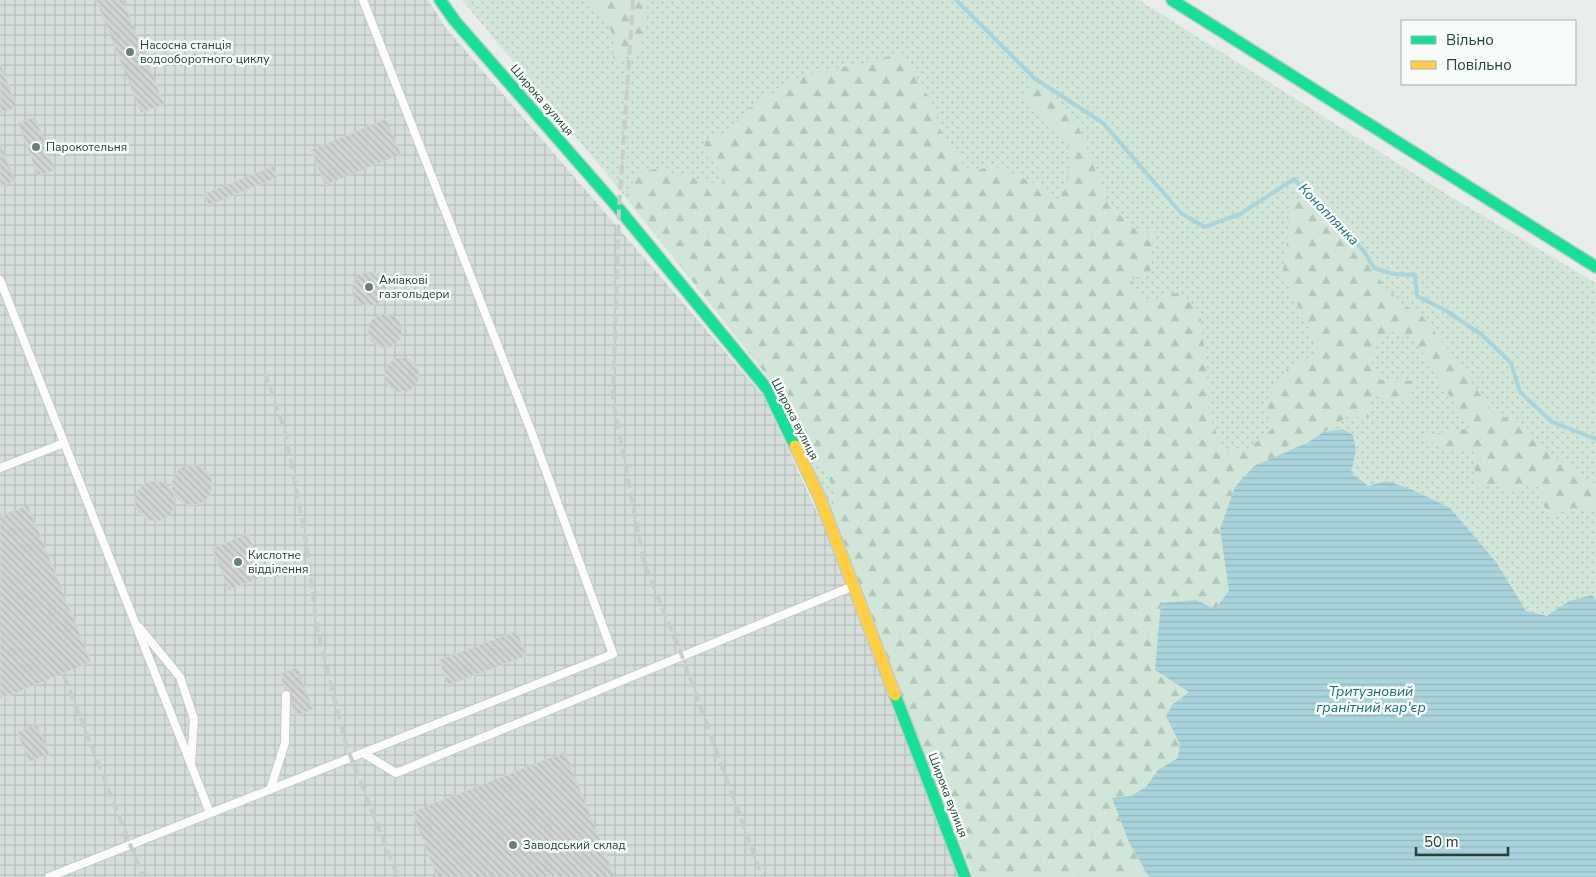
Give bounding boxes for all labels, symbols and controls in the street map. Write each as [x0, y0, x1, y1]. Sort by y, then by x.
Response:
legend [1401, 20, 1576, 85]
text: Вільно [1446, 30, 1494, 50]
place label: Насосна станція водооборотного циклу [140, 37, 270, 67]
marker: Насосна станція водооборотного циклу [124, 46, 136, 58]
text: Повільно [1446, 55, 1512, 75]
street label: Широка вулиця [507, 61, 577, 139]
place label: Парокотельня [46, 139, 127, 155]
marker: Парокотельня [30, 141, 42, 153]
water label: Коноплянка [1294, 179, 1363, 250]
place label: Аміакові газгольдери [379, 272, 450, 302]
marker: Аміакові газгольдери [363, 281, 375, 293]
street label: Широка вулиця [768, 376, 822, 462]
place label: Кислотне відділення [248, 547, 309, 577]
marker: Кислотне відділення [232, 556, 244, 568]
water label: Тритузновий гранітний кар'єр [1316, 682, 1426, 717]
street label: Широка вулиця [925, 750, 971, 840]
scale bar [1416, 824, 1508, 856]
text: 50 m [1424, 832, 1459, 852]
place label: Заводський склад [523, 837, 626, 853]
marker: Заводський склад [507, 839, 519, 851]

